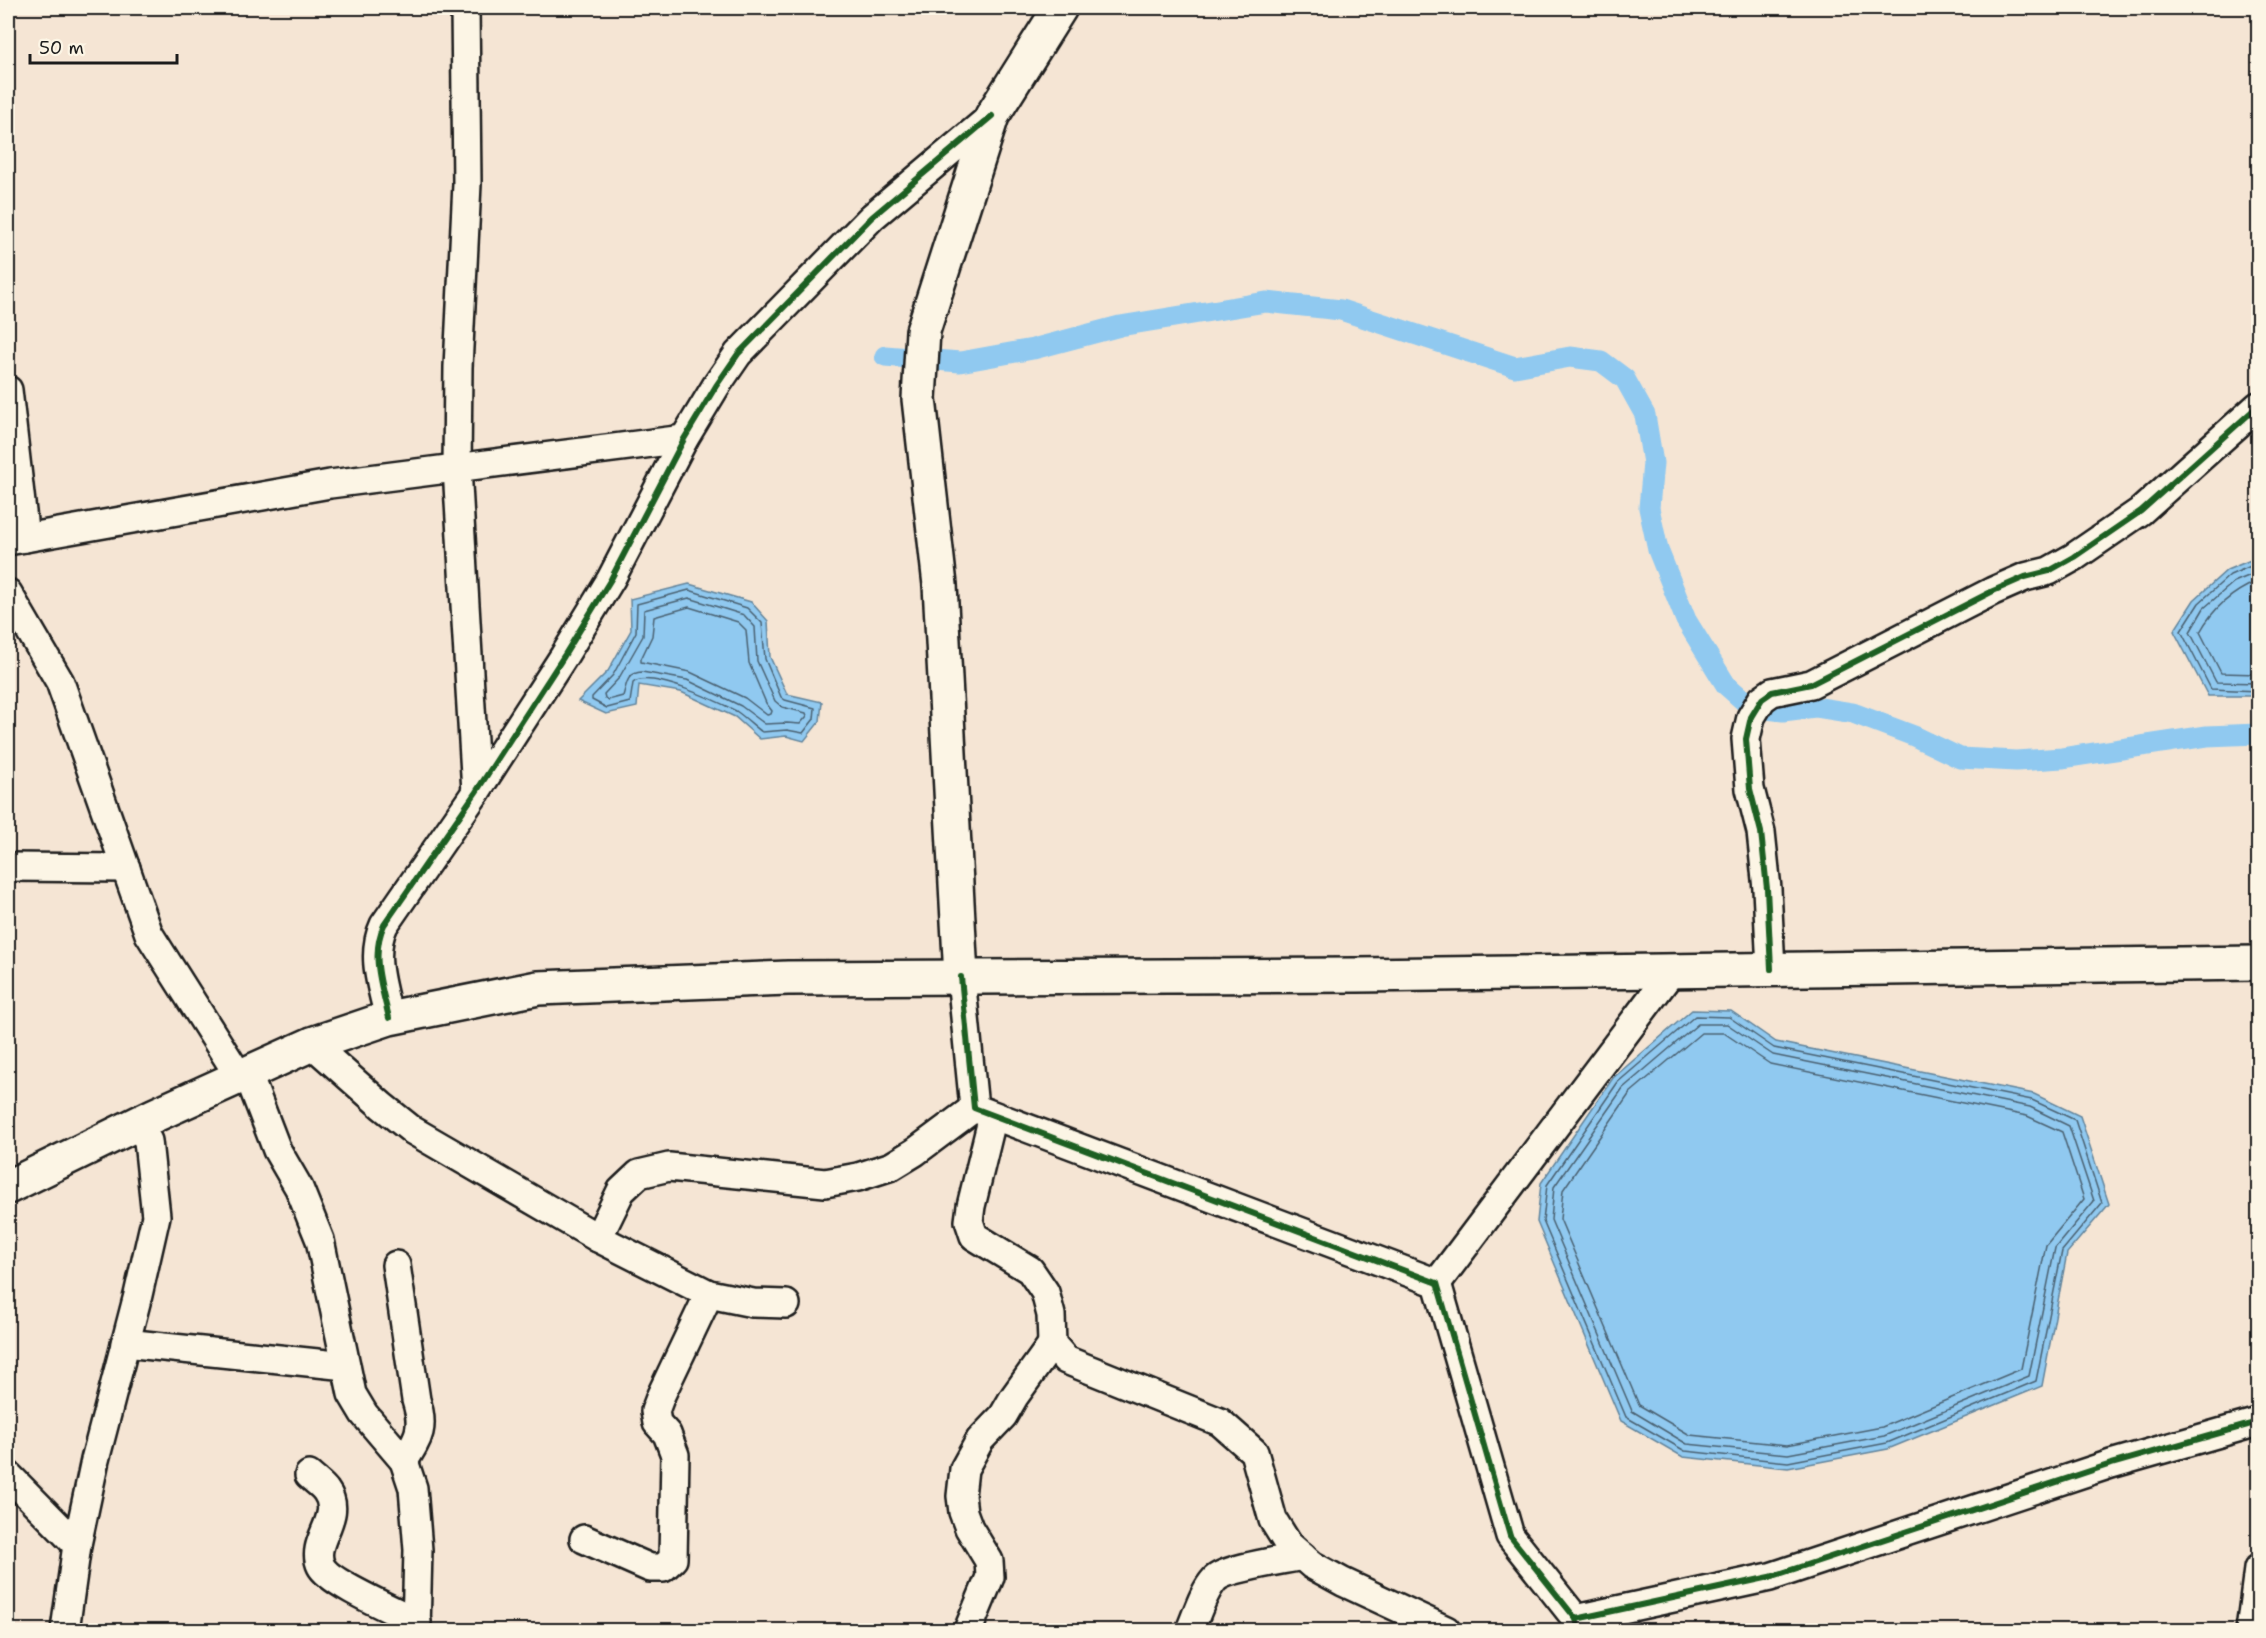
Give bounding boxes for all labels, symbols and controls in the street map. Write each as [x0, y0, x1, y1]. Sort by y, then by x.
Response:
scale bar [30, 27, 177, 65]
text: 50 m [39, 36, 84, 60]

